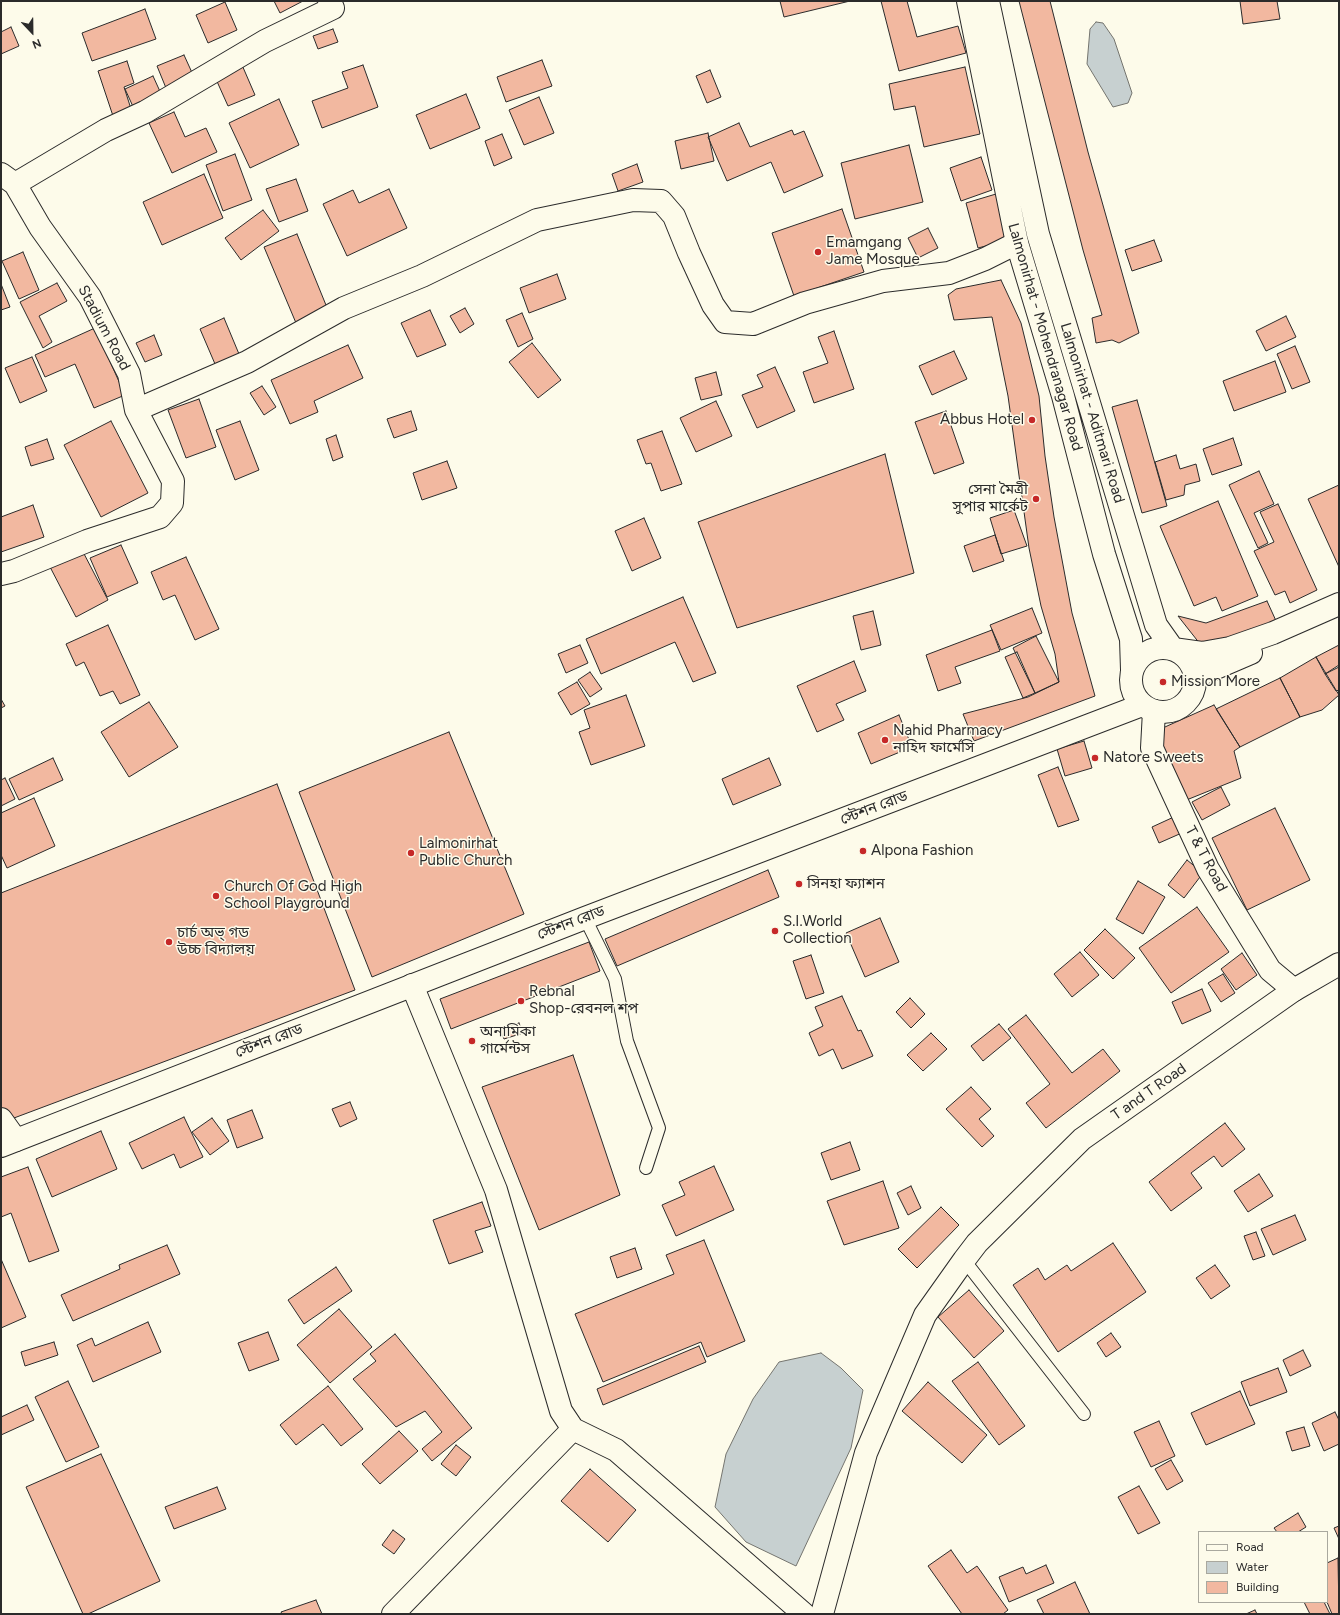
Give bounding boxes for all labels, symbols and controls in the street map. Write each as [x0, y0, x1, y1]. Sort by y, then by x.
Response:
north arrow [12, 12, 52, 52]
text: N [30, 36, 43, 51]
street label: Lalmonirhat - Mohendranagar Road [1004, 221, 1086, 453]
place label: Emamgang Jame Mosque [826, 234, 920, 269]
marker: Emamgang Jame Mosque [813, 247, 823, 257]
street label: Stadium Road [74, 282, 134, 374]
street label: Lalmonirhat - Aditmari Road [1056, 321, 1128, 505]
place label: Abbus Hotel [940, 411, 1024, 429]
marker: Abbus Hotel [1027, 415, 1037, 425]
place label: সেনা মৈত্রী সুপার মার্কেট [952, 481, 1028, 516]
marker: সেনা মৈত্রী সুপার মার্কেট [1031, 494, 1041, 504]
place label: Mission More [1171, 673, 1260, 691]
marker: Mission More [1158, 677, 1168, 687]
place label: Nahid Pharmacy নাহিদ ফার্মেসি [893, 722, 1003, 757]
marker: Nahid Pharmacy নাহিদ ফার্মেসি [880, 735, 890, 745]
place label: Natore Sweets [1103, 749, 1203, 767]
marker: Natore Sweets [1090, 753, 1100, 763]
street label: স্টেশন রোড [838, 787, 910, 829]
street label: T & T Road [1181, 823, 1231, 895]
place label: Lalmonirhat Public Church [419, 835, 512, 870]
place label: Alpona Fashion [871, 842, 973, 860]
marker: Alpona Fashion [858, 846, 868, 856]
marker: Lalmonirhat Public Church [406, 848, 416, 858]
place label: সিনহা ফ্যাশন [807, 875, 885, 893]
place label: Church Of God High School Playground [224, 878, 362, 913]
marker: সিনহা ফ্যাশন [794, 879, 804, 889]
marker: Church Of God High School Playground [211, 891, 221, 901]
street label: স্টেশন রোড [535, 902, 607, 944]
place label: S.I.World Collection [783, 913, 852, 948]
place label: চার্চ অভ্ গড ‍উচ্চ বিদ্যালয় [177, 924, 255, 959]
marker: S.I.World Collection [770, 926, 780, 936]
marker: চার্চ অভ্ গড ‍উচ্চ বিদ্যালয় [164, 937, 174, 947]
place label: Rebnal Shop-রেবনল শপ [529, 983, 638, 1018]
marker: Rebnal Shop-রেবনল শপ [516, 996, 526, 1006]
street label: স্টেশন রোড [233, 1020, 305, 1062]
place label: অনামিকা গার্মেন্টস [480, 1023, 536, 1058]
marker: অনামিকা গার্মেন্টস [467, 1036, 477, 1046]
street label: T and T Road [1108, 1060, 1190, 1124]
legend [1198, 1531, 1328, 1603]
text: Road [1236, 1540, 1264, 1554]
text: Water [1236, 1560, 1268, 1574]
text: Building [1236, 1580, 1279, 1594]

